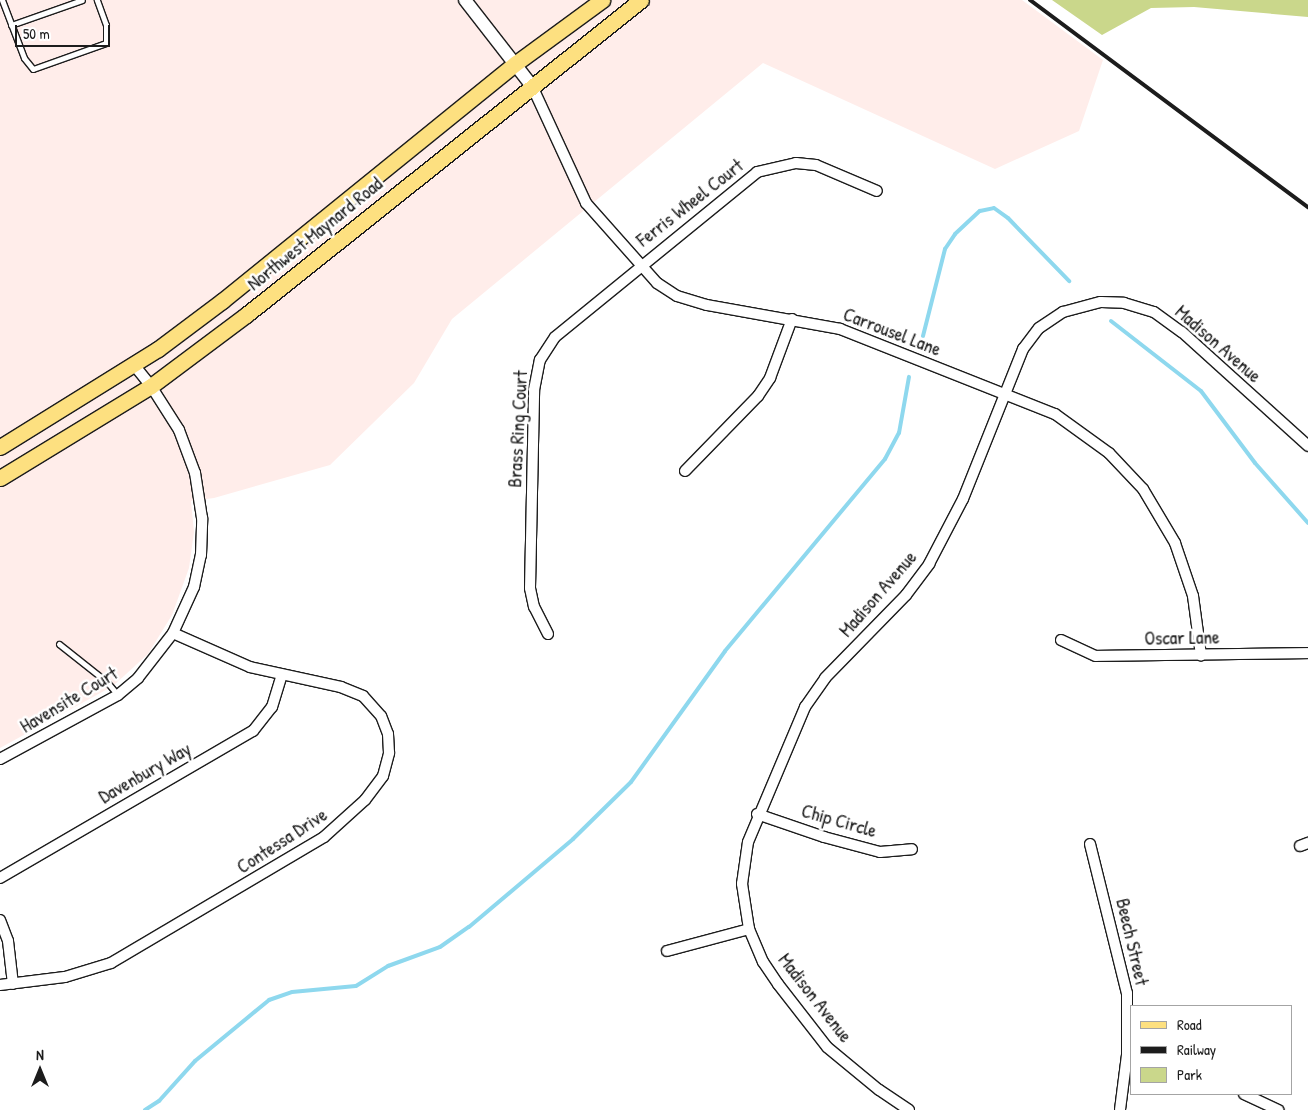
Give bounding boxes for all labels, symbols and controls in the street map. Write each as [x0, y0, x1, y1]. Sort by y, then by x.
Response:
scale bar [18, 15, 112, 47]
text: 50 m [23, 23, 50, 44]
street label: Ferris Wheel Court [632, 154, 748, 252]
street label: Northwest Maynard Road [243, 173, 387, 295]
street label: Madison Avenue [1170, 300, 1266, 388]
street label: Carrousel Lane [840, 303, 944, 361]
street label: Brass Ring Court [504, 370, 532, 488]
street label: Madison Avenue [834, 546, 922, 642]
street label: Oscar Lane [1144, 626, 1220, 650]
street label: Havensite Court [16, 662, 122, 738]
street label: Davenbury Way [95, 737, 195, 809]
street label: Chip Circle [799, 799, 879, 843]
street label: Contessa Drive [233, 803, 331, 879]
street label: Beech Street [1111, 896, 1153, 988]
street label: Madison Avenue [773, 949, 857, 1047]
legend [1130, 1005, 1293, 1095]
text: Road [1177, 1014, 1202, 1035]
text: Railway [1177, 1039, 1216, 1060]
north arrow [15, 1045, 65, 1095]
text: N [36, 1045, 44, 1064]
text: Park [1177, 1064, 1202, 1085]

